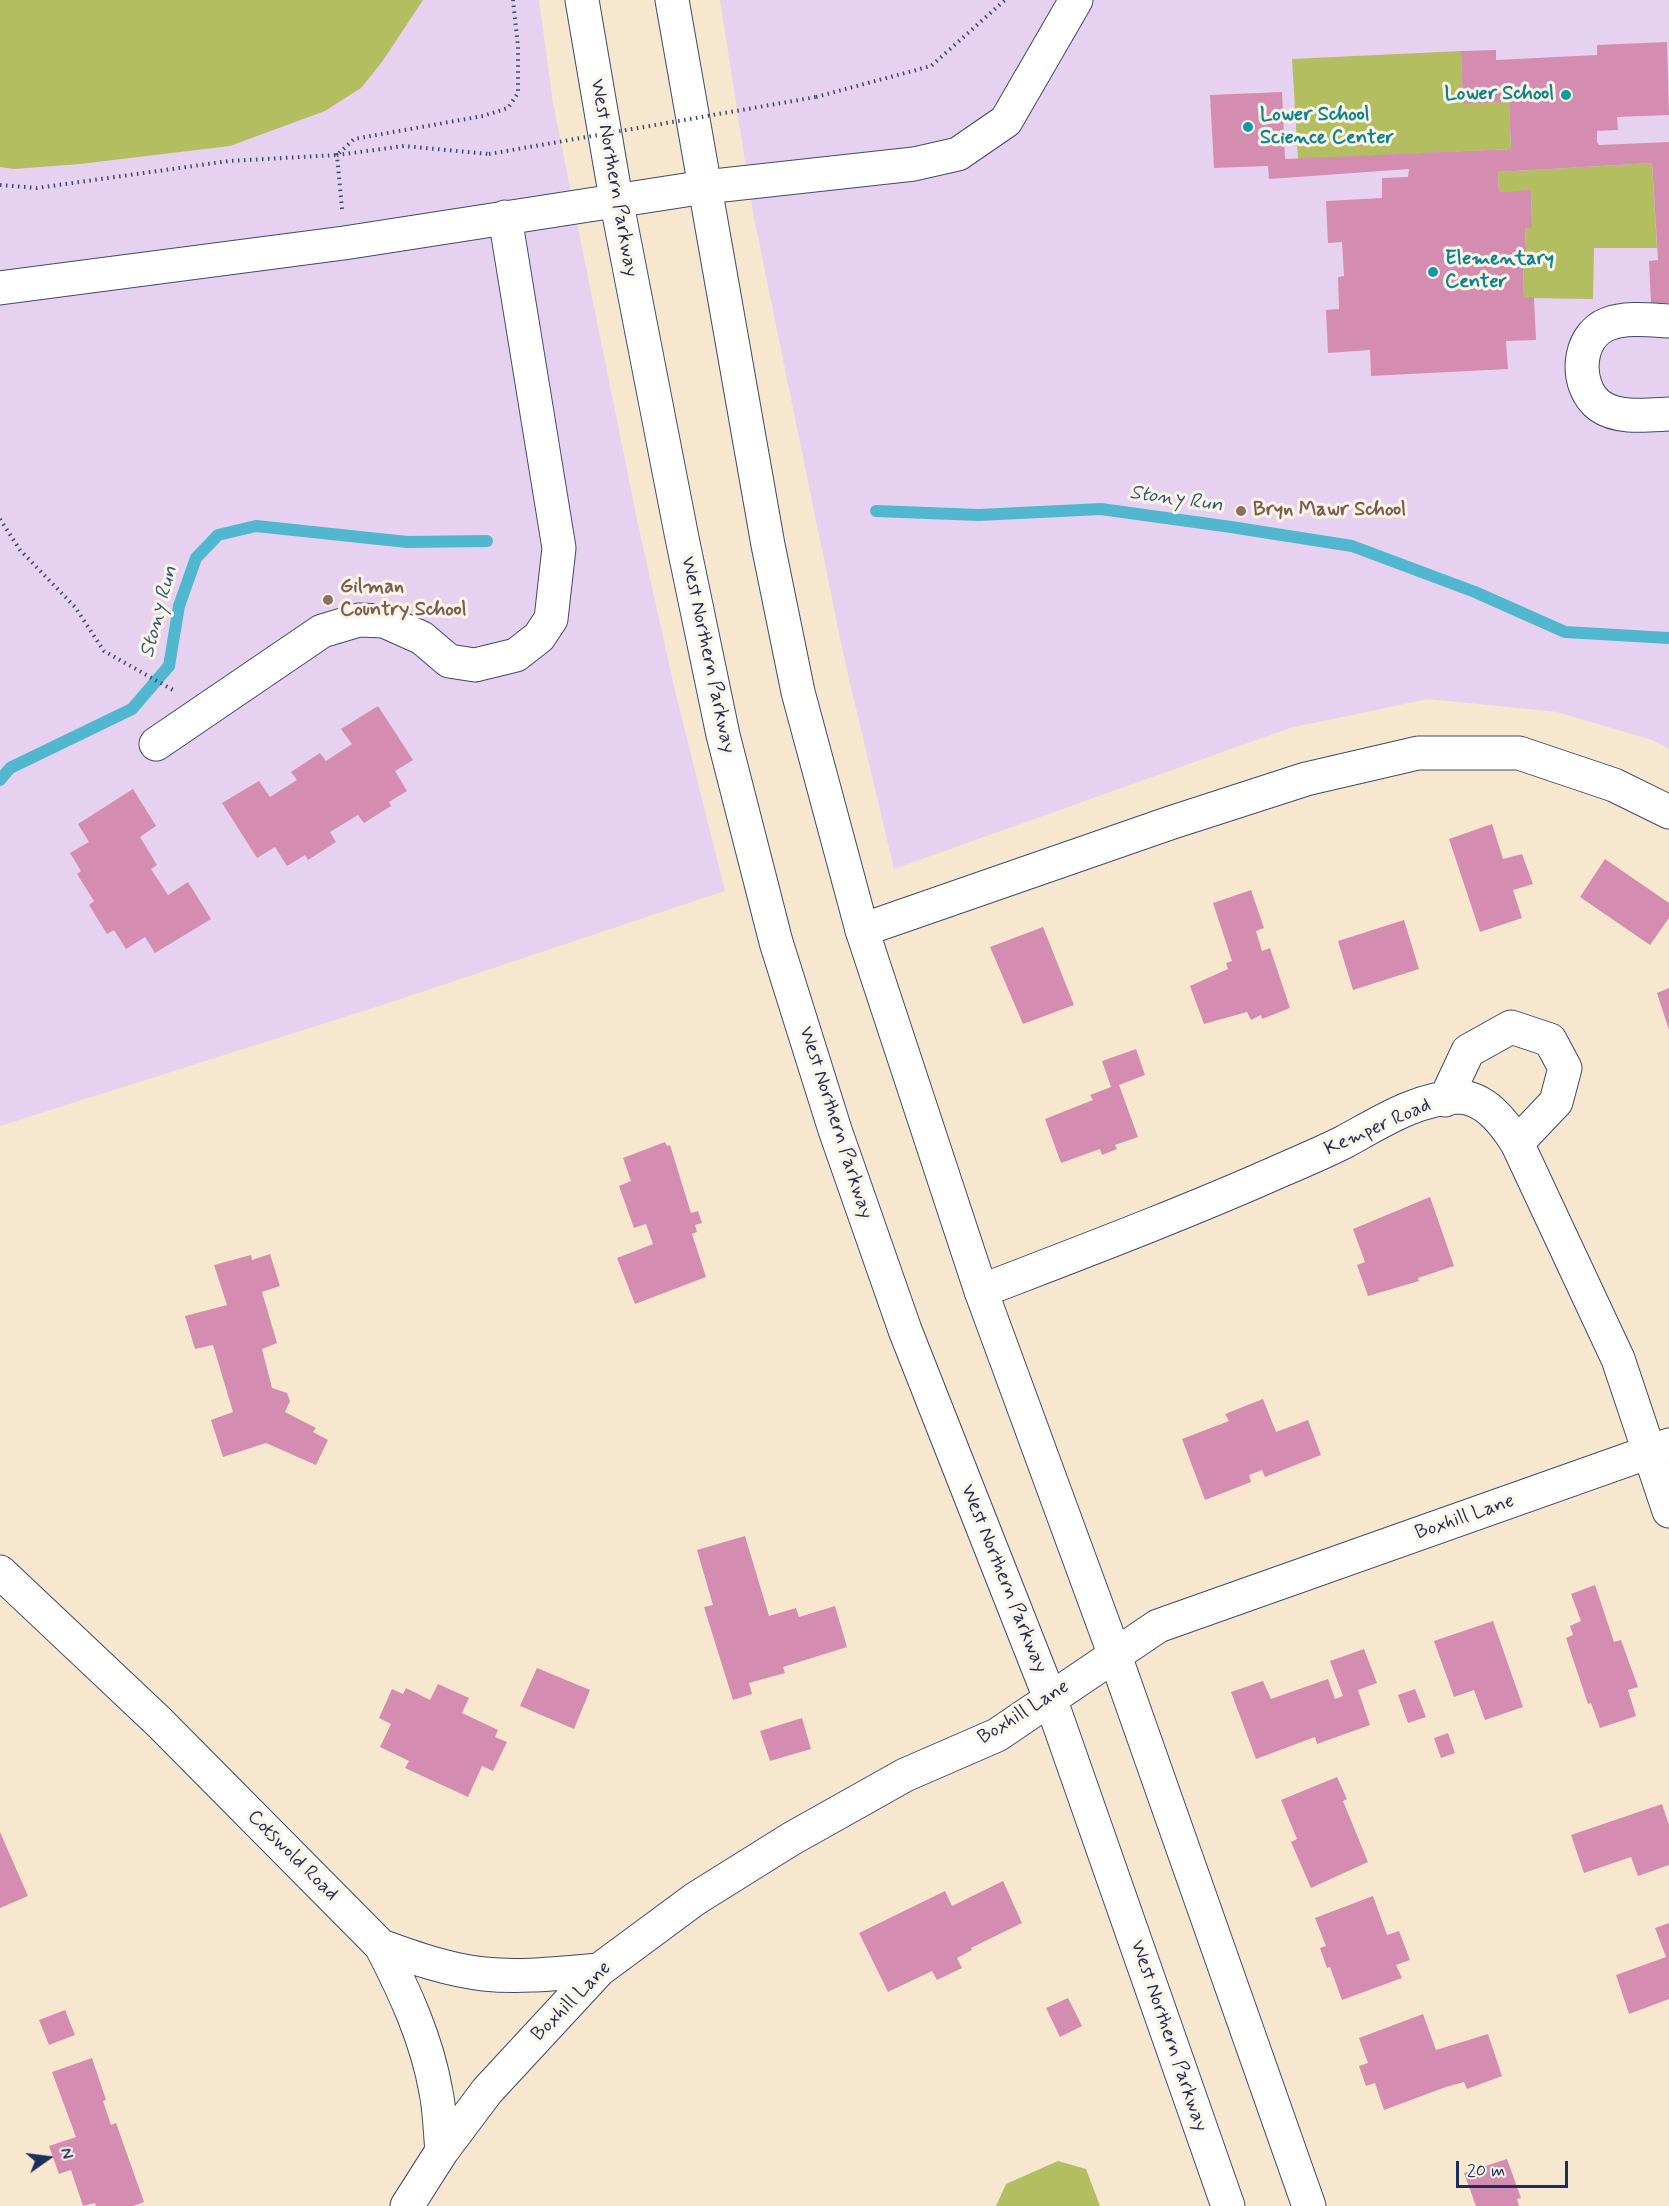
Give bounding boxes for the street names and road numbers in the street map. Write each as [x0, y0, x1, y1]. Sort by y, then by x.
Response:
street label: West Northern Parkway [584, 77, 642, 279]
street label: West Northern Parkway [674, 554, 740, 756]
street label: West Northern Parkway [793, 1024, 877, 1222]
street label: Kemper Road [1321, 1094, 1435, 1162]
street label: West Northern Parkway [954, 1481, 1052, 1677]
street label: Boxhill Lane [1412, 1490, 1518, 1546]
street label: Boxhill Lane [974, 1675, 1074, 1751]
street label: Cotswold Road [241, 1805, 343, 1907]
street label: West Northern Parkway [1124, 1937, 1212, 2135]
street label: Boxhill Lane [527, 1957, 617, 2047]

